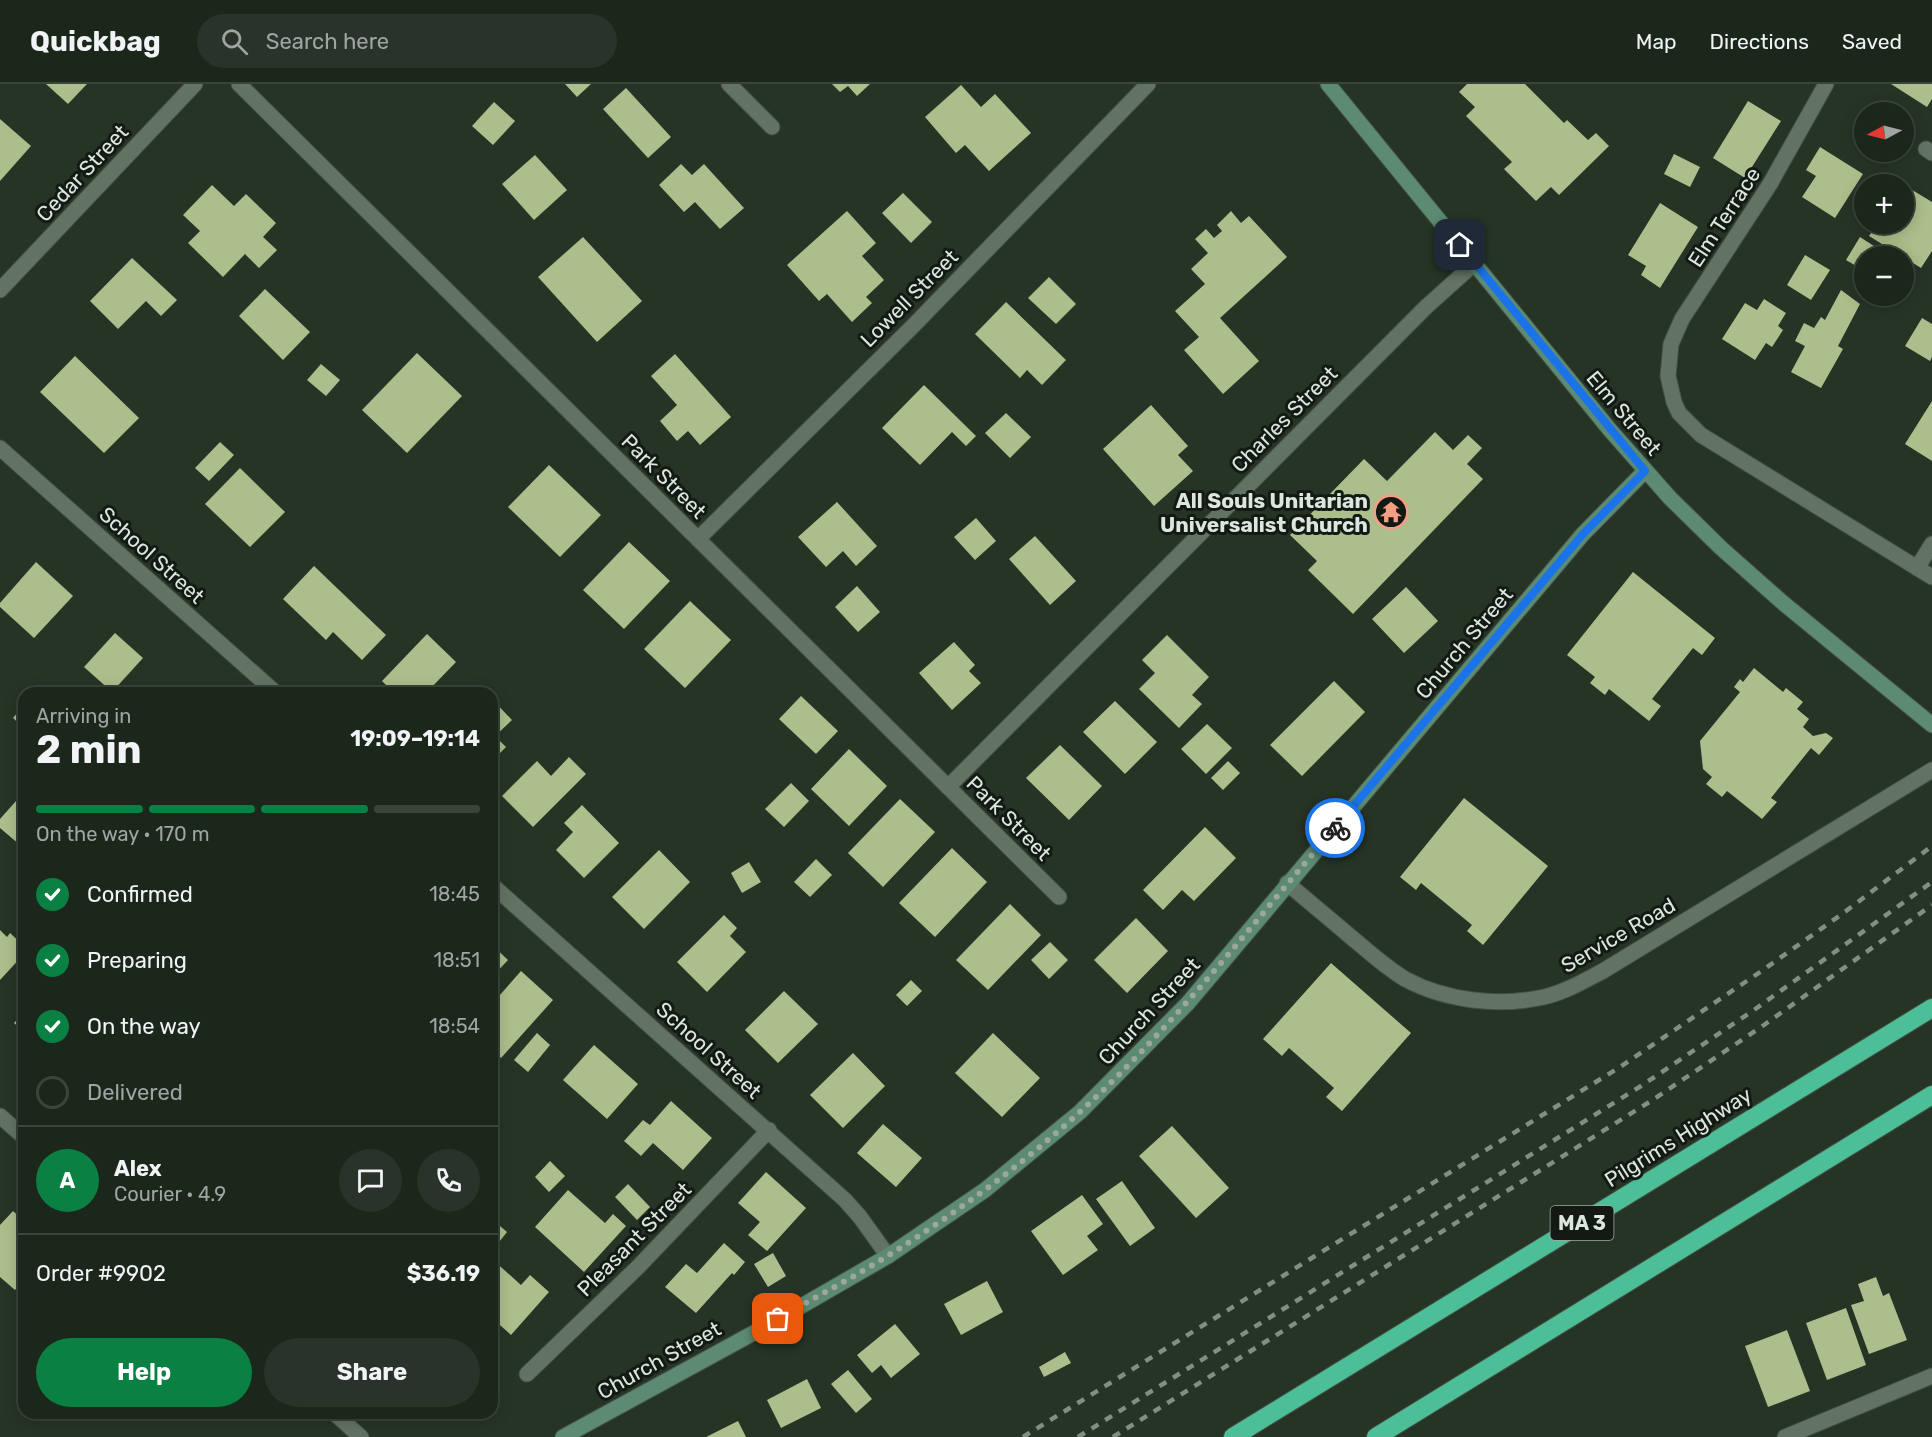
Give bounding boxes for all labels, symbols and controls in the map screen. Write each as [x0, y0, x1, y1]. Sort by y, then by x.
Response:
search box [197, 14, 617, 68]
text: Quickbag [30, 25, 161, 58]
icon: search [218, 25, 251, 58]
text: Search here [266, 28, 389, 55]
text: Map [1636, 29, 1677, 54]
text: Directions [1710, 29, 1809, 54]
text: Saved [1842, 29, 1902, 54]
north arrow [1854, 102, 1914, 162]
map controls [1854, 102, 1914, 306]
street label: Cedar Street [31, 119, 133, 227]
street label: Elm Terrace [1683, 162, 1765, 272]
button: + [1854, 174, 1914, 234]
pin [1434, 219, 1485, 270]
icon: home [1443, 228, 1476, 261]
street label: Lowell Street [855, 244, 963, 352]
button: − [1854, 246, 1914, 306]
street label: Charles Street [1226, 361, 1342, 477]
street label: Elm Street [1582, 366, 1666, 460]
street label: Park Street [617, 429, 711, 523]
place label: All Souls Unitarian Universalist Church [1160, 488, 1368, 537]
temple icon: All Souls Unitarian Universalist Church [1373, 494, 1409, 530]
street label: School Street [94, 501, 210, 609]
street label: Church Street [1410, 582, 1518, 704]
text: Arriving in [36, 704, 131, 728]
text: 19:09–19:14 [350, 725, 480, 752]
text: 2 min [36, 727, 142, 773]
street label: Park Street [962, 771, 1056, 865]
courier [1305, 798, 1365, 858]
icon: bike [1319, 812, 1352, 845]
text: On the way · 170 m [36, 822, 209, 846]
icon: check [36, 878, 69, 911]
text: Confirmed [87, 881, 193, 908]
text: 18:45 [429, 882, 480, 906]
street label: Service Road [1556, 892, 1680, 978]
icon: check [36, 944, 69, 977]
text: Preparing [87, 947, 187, 974]
text: 18:51 [433, 948, 480, 972]
street label: Church Street [1093, 952, 1205, 1070]
street label: School Street [651, 996, 767, 1104]
icon: check [36, 1010, 69, 1043]
text: On the way [87, 1013, 201, 1040]
text: 18:54 [429, 1014, 480, 1038]
text: Delivered [87, 1079, 183, 1106]
street label: Pilgrims Highway [1600, 1082, 1756, 1192]
button: chat [339, 1149, 402, 1212]
button: phone [417, 1149, 480, 1212]
text: Alex [114, 1155, 162, 1182]
text: A [60, 1167, 75, 1194]
street label: Pleasant Street [572, 1177, 696, 1301]
text: Courier · 4.9 [114, 1182, 226, 1206]
road number: MA 3 [1550, 1206, 1614, 1240]
text: Order #9902 [36, 1260, 166, 1287]
text: $36.19 [407, 1260, 480, 1287]
pin [752, 1293, 803, 1344]
icon: bag [761, 1302, 794, 1335]
street label: Church Street [593, 1316, 725, 1404]
button: Help [36, 1338, 252, 1407]
button: Share [264, 1338, 480, 1407]

